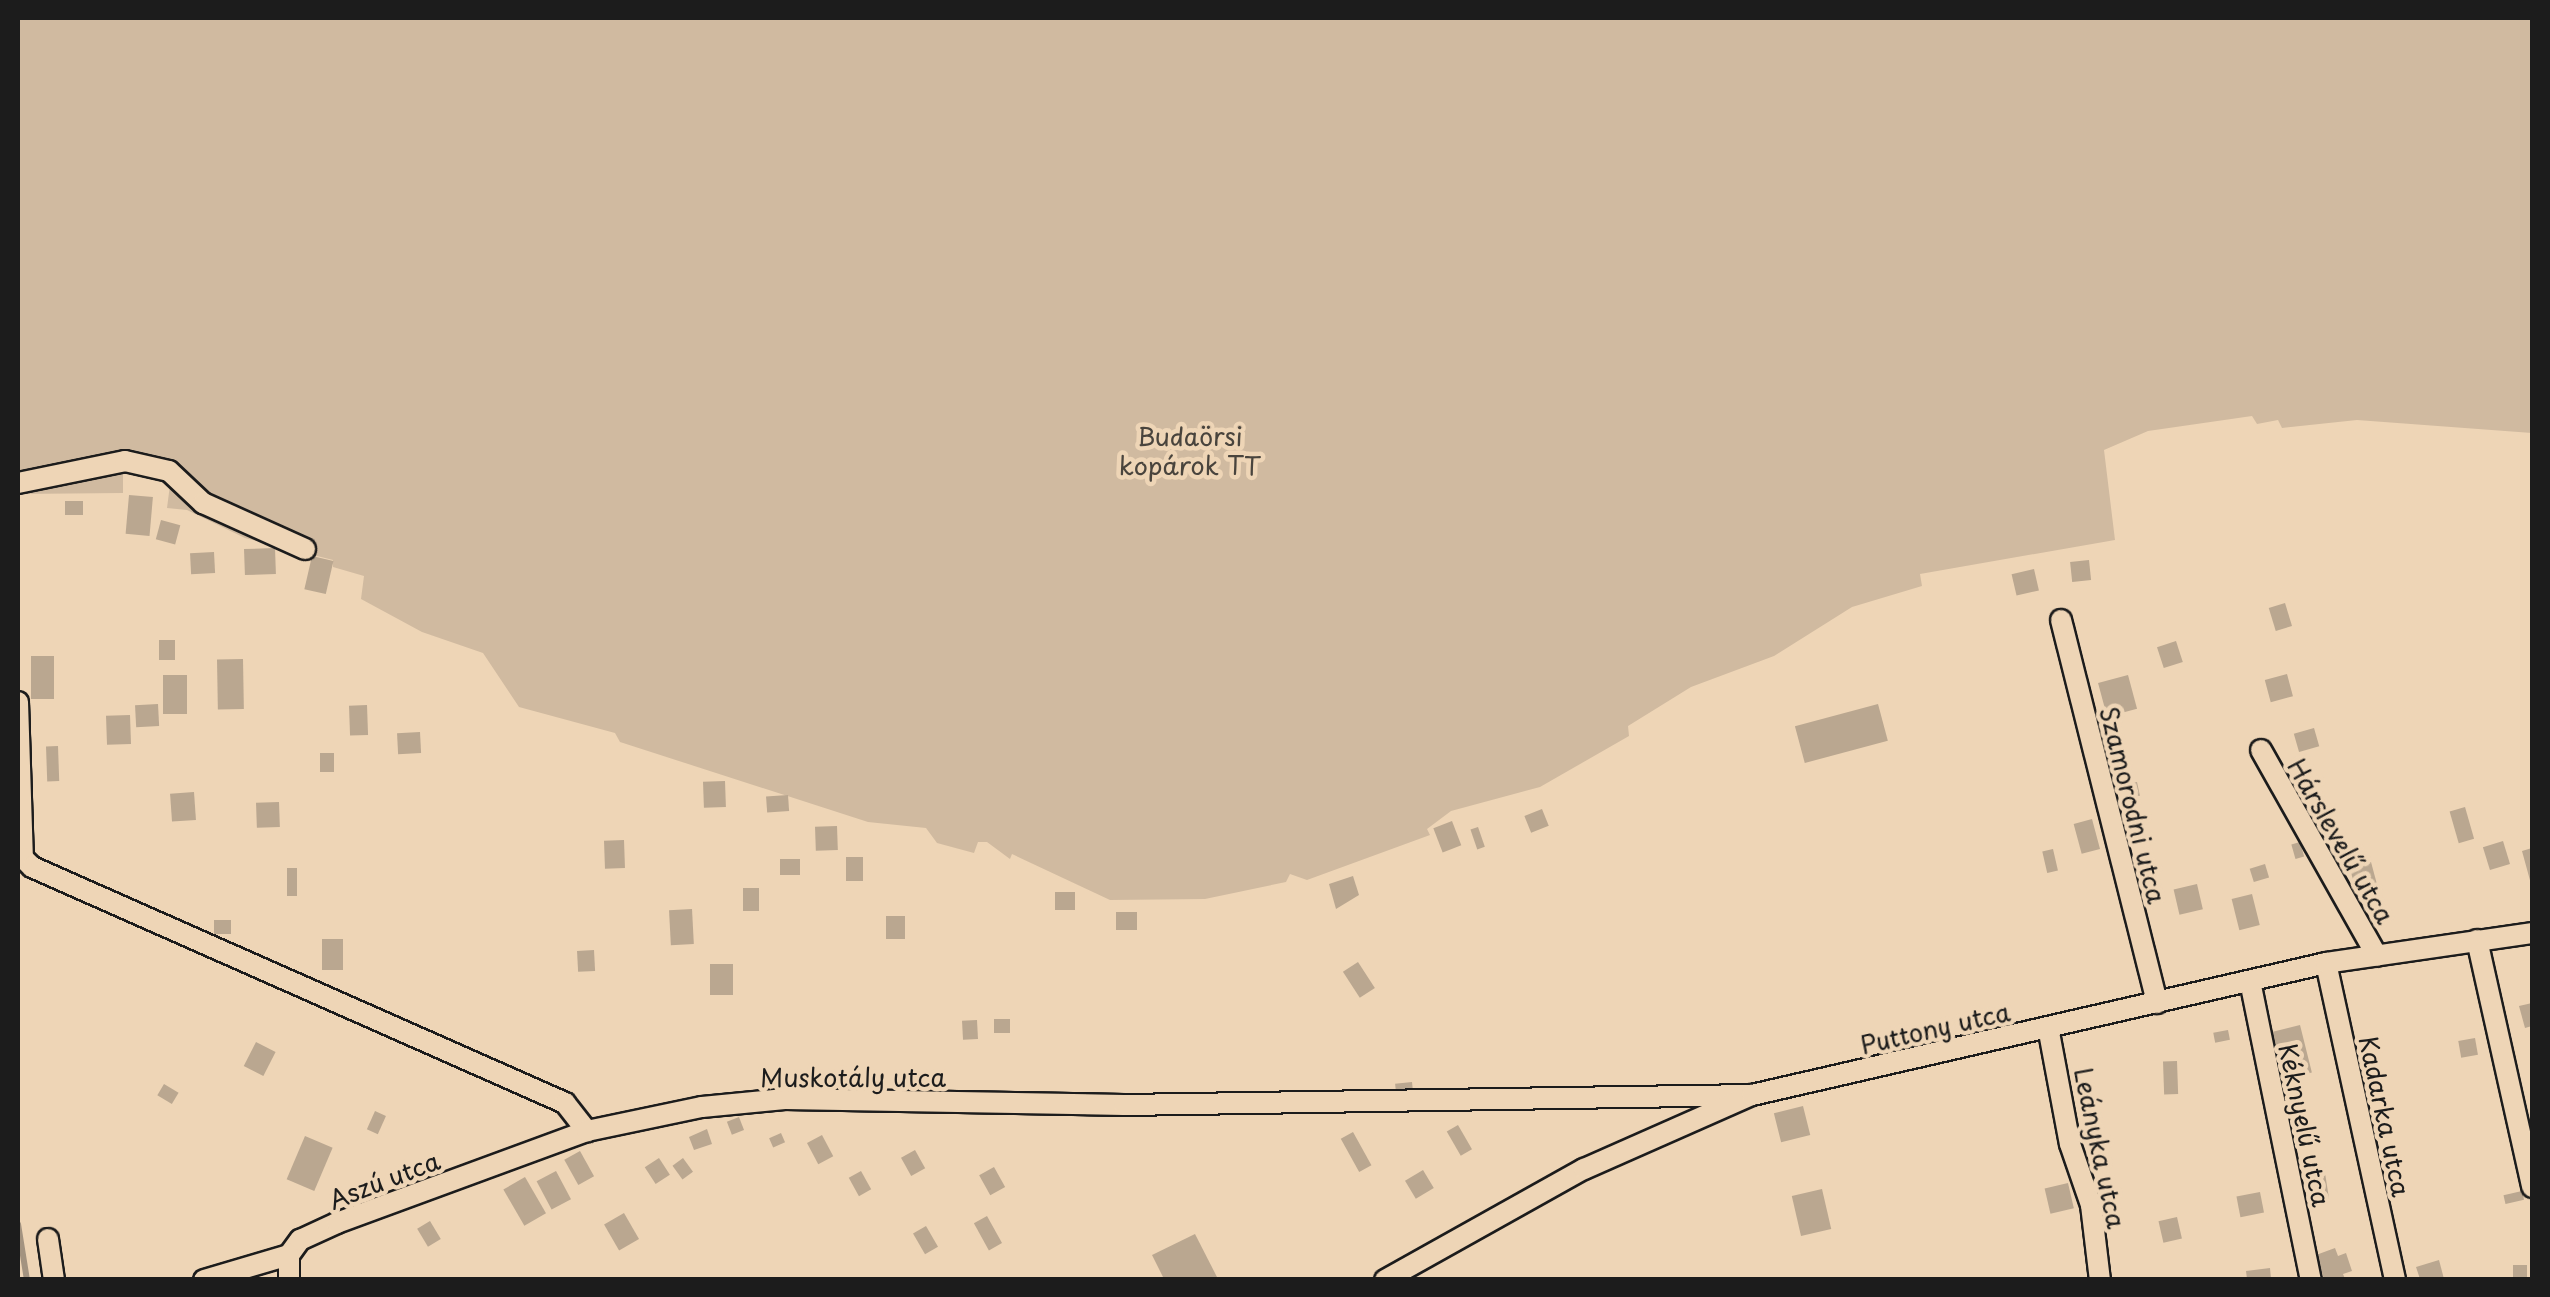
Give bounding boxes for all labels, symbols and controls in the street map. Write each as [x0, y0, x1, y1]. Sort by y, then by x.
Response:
park label: Budaörsi kopárok TT [1119, 422, 1261, 481]
street label: Szamorodni utca [2094, 703, 2172, 907]
street label: Hárslevelű utca [2281, 753, 2401, 929]
street label: Puttony utca [1857, 996, 2013, 1060]
street label: Kadarka utca [2353, 1033, 2417, 1199]
street label: Kéknyelű utca [2273, 1040, 2337, 1210]
street label: Muskotály utca [760, 1062, 946, 1092]
street label: Leányka utca [2068, 1064, 2132, 1232]
street label: Aszú utca [324, 1145, 444, 1215]

